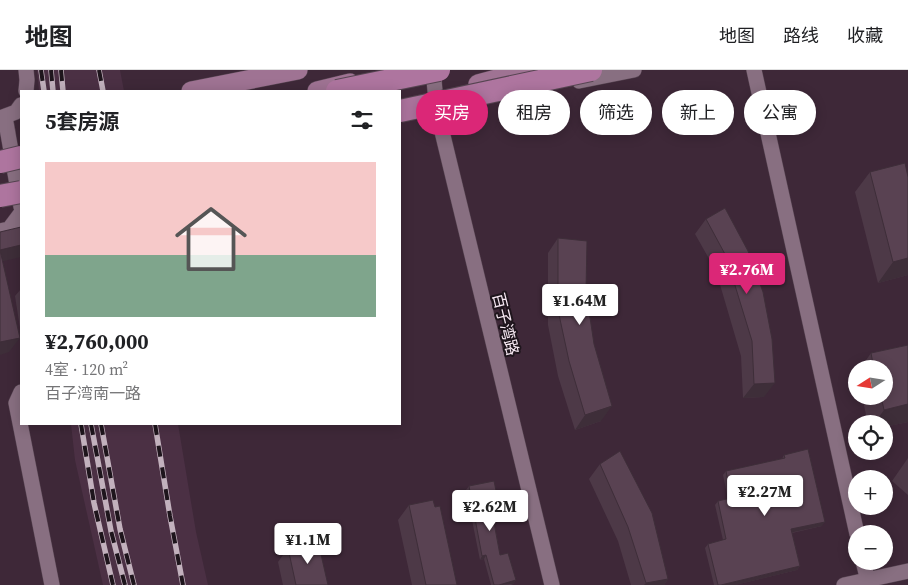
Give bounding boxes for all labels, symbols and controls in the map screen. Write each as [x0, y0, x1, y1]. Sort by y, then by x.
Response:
text: 地图 [25, 20, 73, 53]
text: 地图 [719, 23, 755, 48]
text: 路线 [783, 23, 819, 48]
text: 收藏 [847, 23, 883, 48]
chip: 买房 [416, 90, 488, 135]
chip: 租房 [498, 90, 570, 135]
chip: 筛选 [580, 90, 652, 135]
chip: 新上 [662, 90, 734, 135]
chip: 公寓 [744, 90, 816, 135]
icon: filters [348, 106, 376, 134]
text: 5套房源 [45, 107, 119, 136]
icon: home [166, 194, 256, 284]
pin: ¥2.76M [706, 252, 788, 295]
text: ¥2.76M [720, 258, 774, 280]
pin: ¥1.64M [539, 284, 621, 326]
text: ¥1.64M [553, 289, 607, 311]
street label: 百子湾路 [488, 290, 524, 358]
text: ¥2,760,000 [45, 327, 149, 356]
text: 4室 · 120 m² [45, 358, 128, 380]
north arrow [848, 360, 892, 405]
map controls [848, 360, 893, 570]
text: 百子湾南一路 [45, 382, 141, 404]
button: locate [848, 415, 893, 460]
button: + [848, 470, 893, 515]
pin: ¥2.27M [724, 474, 806, 517]
text: ¥2.27M [738, 480, 792, 502]
pin: ¥2.62M [449, 490, 531, 532]
text: ¥2.62M [463, 495, 517, 517]
pin: ¥1.1M [273, 522, 343, 565]
button: − [848, 525, 893, 570]
text: ¥1.1M [285, 528, 331, 550]

